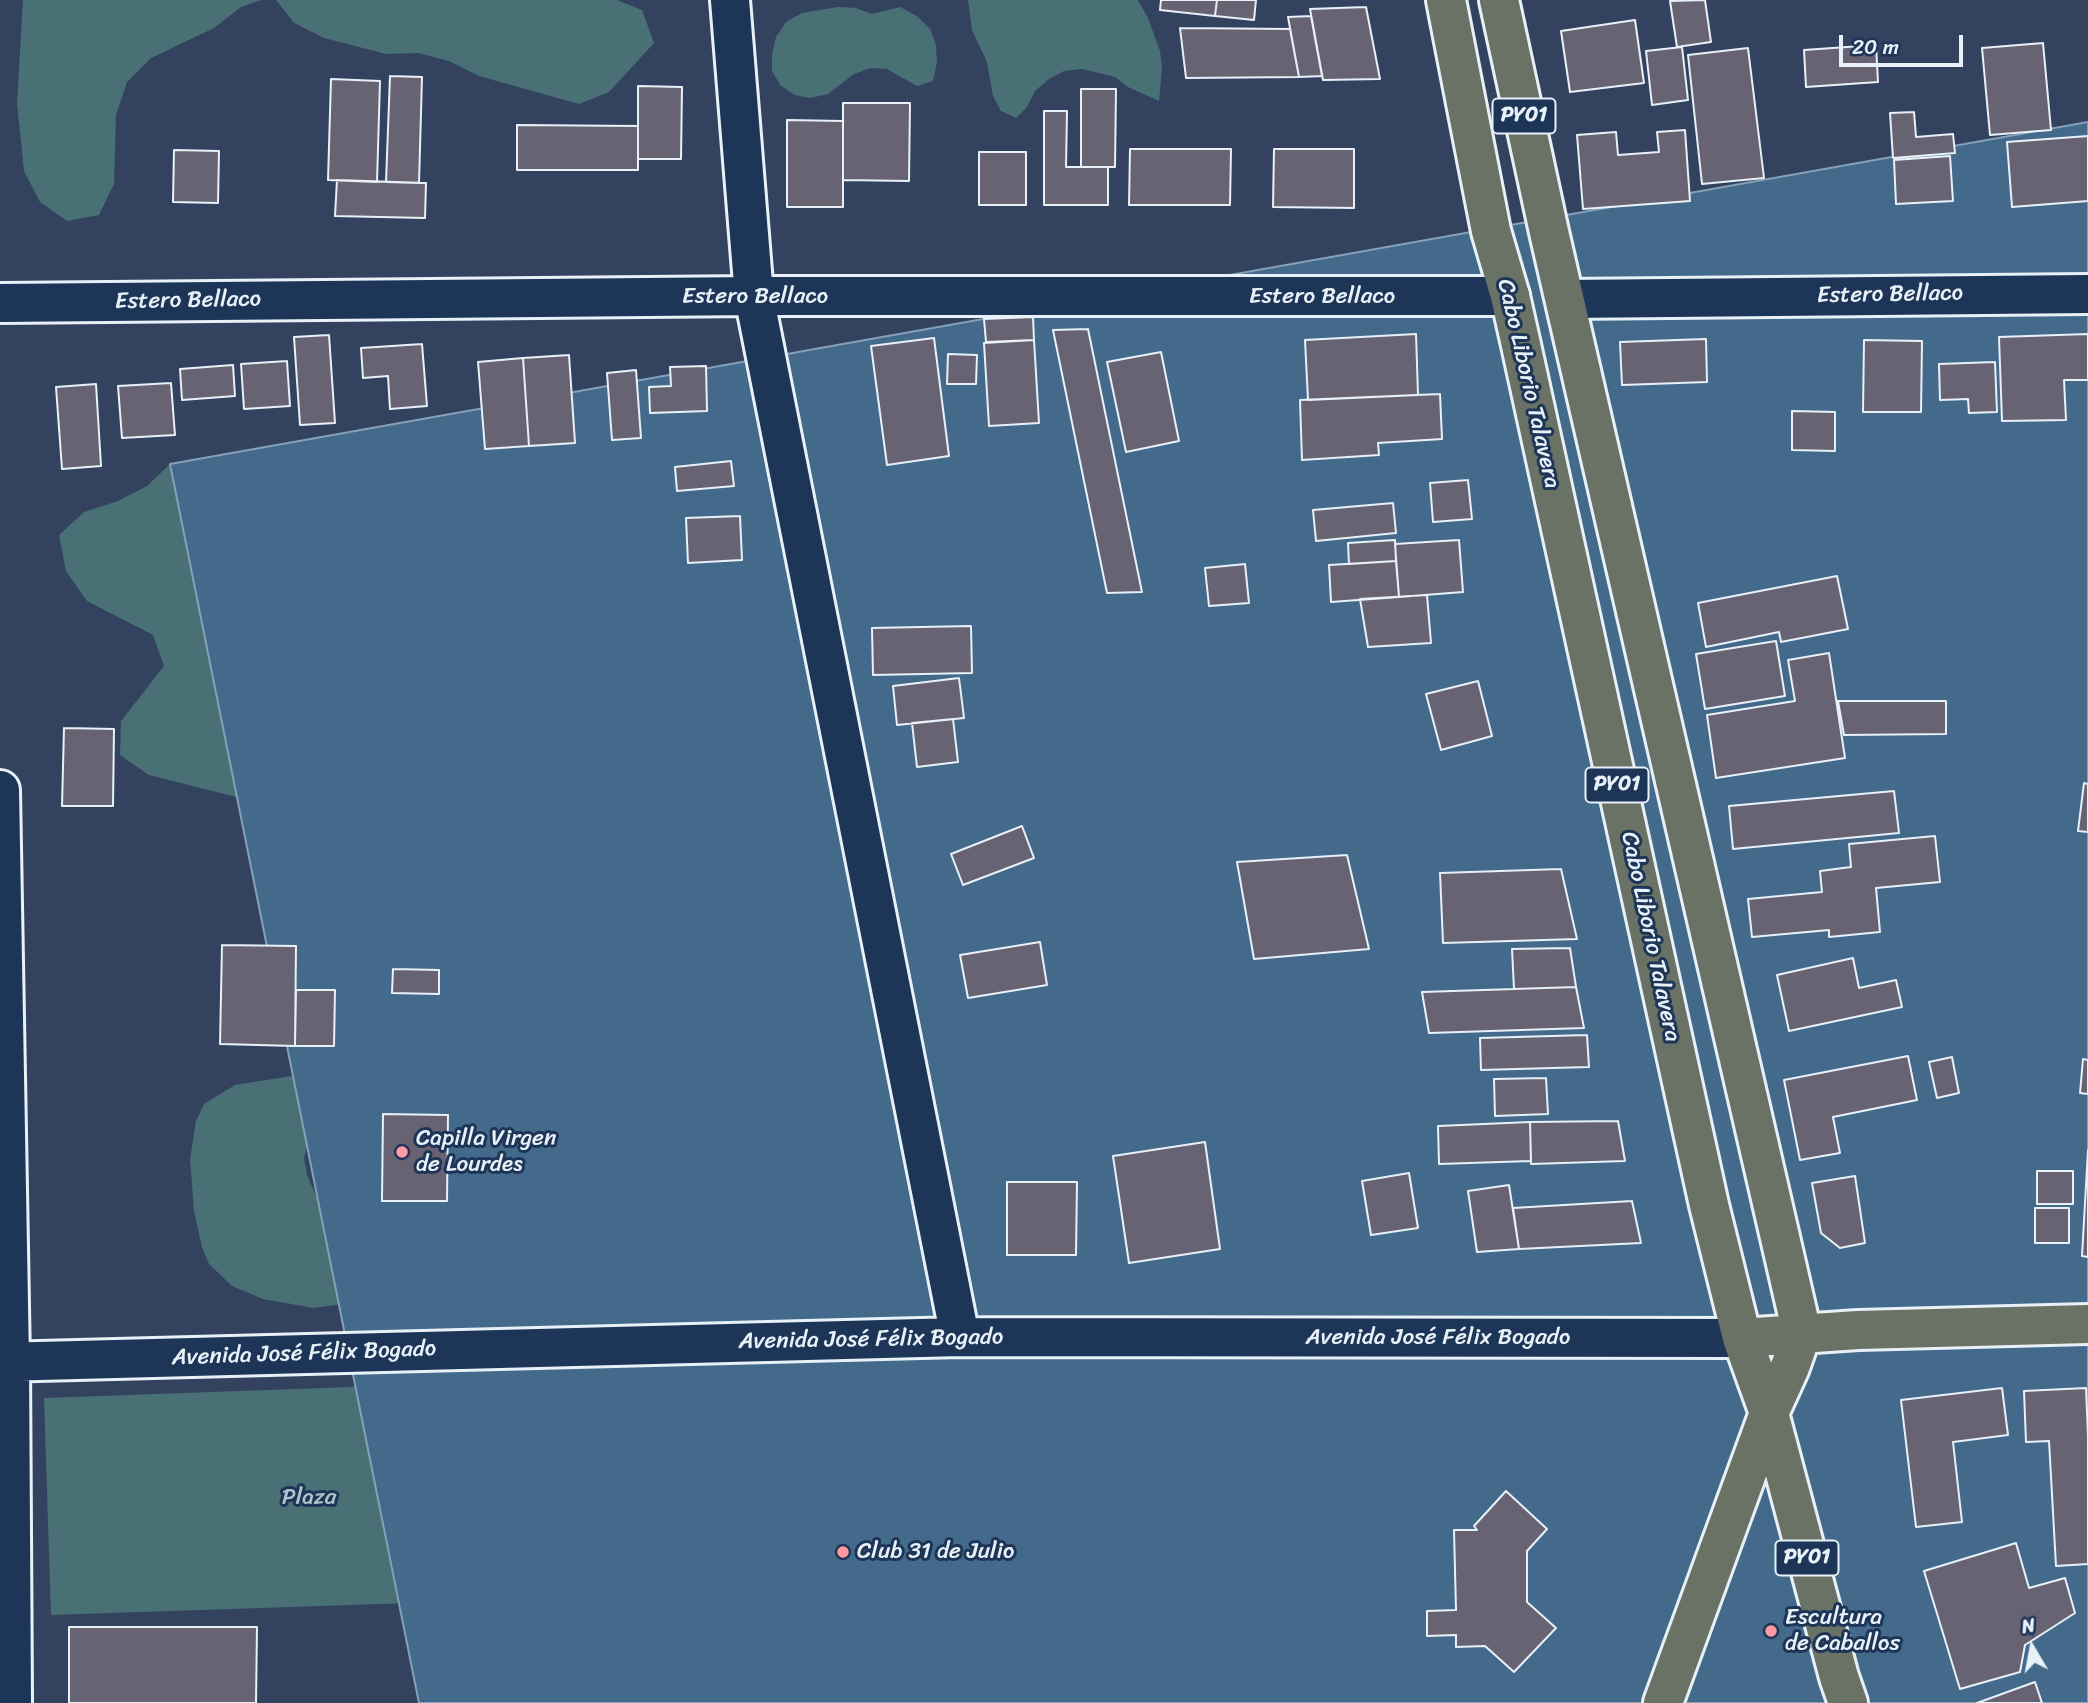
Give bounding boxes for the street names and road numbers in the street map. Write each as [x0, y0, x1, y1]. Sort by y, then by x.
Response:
road number: PY01 [1492, 99, 1556, 134]
street label: Cabo Liborio Talavera [1490, 277, 1566, 491]
street label: Estero Bellaco [1817, 280, 1963, 310]
street label: Estero Bellaco [682, 283, 828, 311]
street label: Estero Bellaco [1249, 283, 1395, 311]
street label: Estero Bellaco [115, 286, 261, 316]
road number: PY01 [1586, 768, 1648, 802]
street label: Cabo Liborio Talavera [1614, 829, 1686, 1045]
street label: Avenida José Félix Bogado [738, 1324, 1004, 1356]
street label: Avenida José Félix Bogado [1306, 1324, 1570, 1352]
street label: Avenida José Félix Bogado [171, 1336, 437, 1372]
road number: PY01 [1776, 1540, 1839, 1576]

